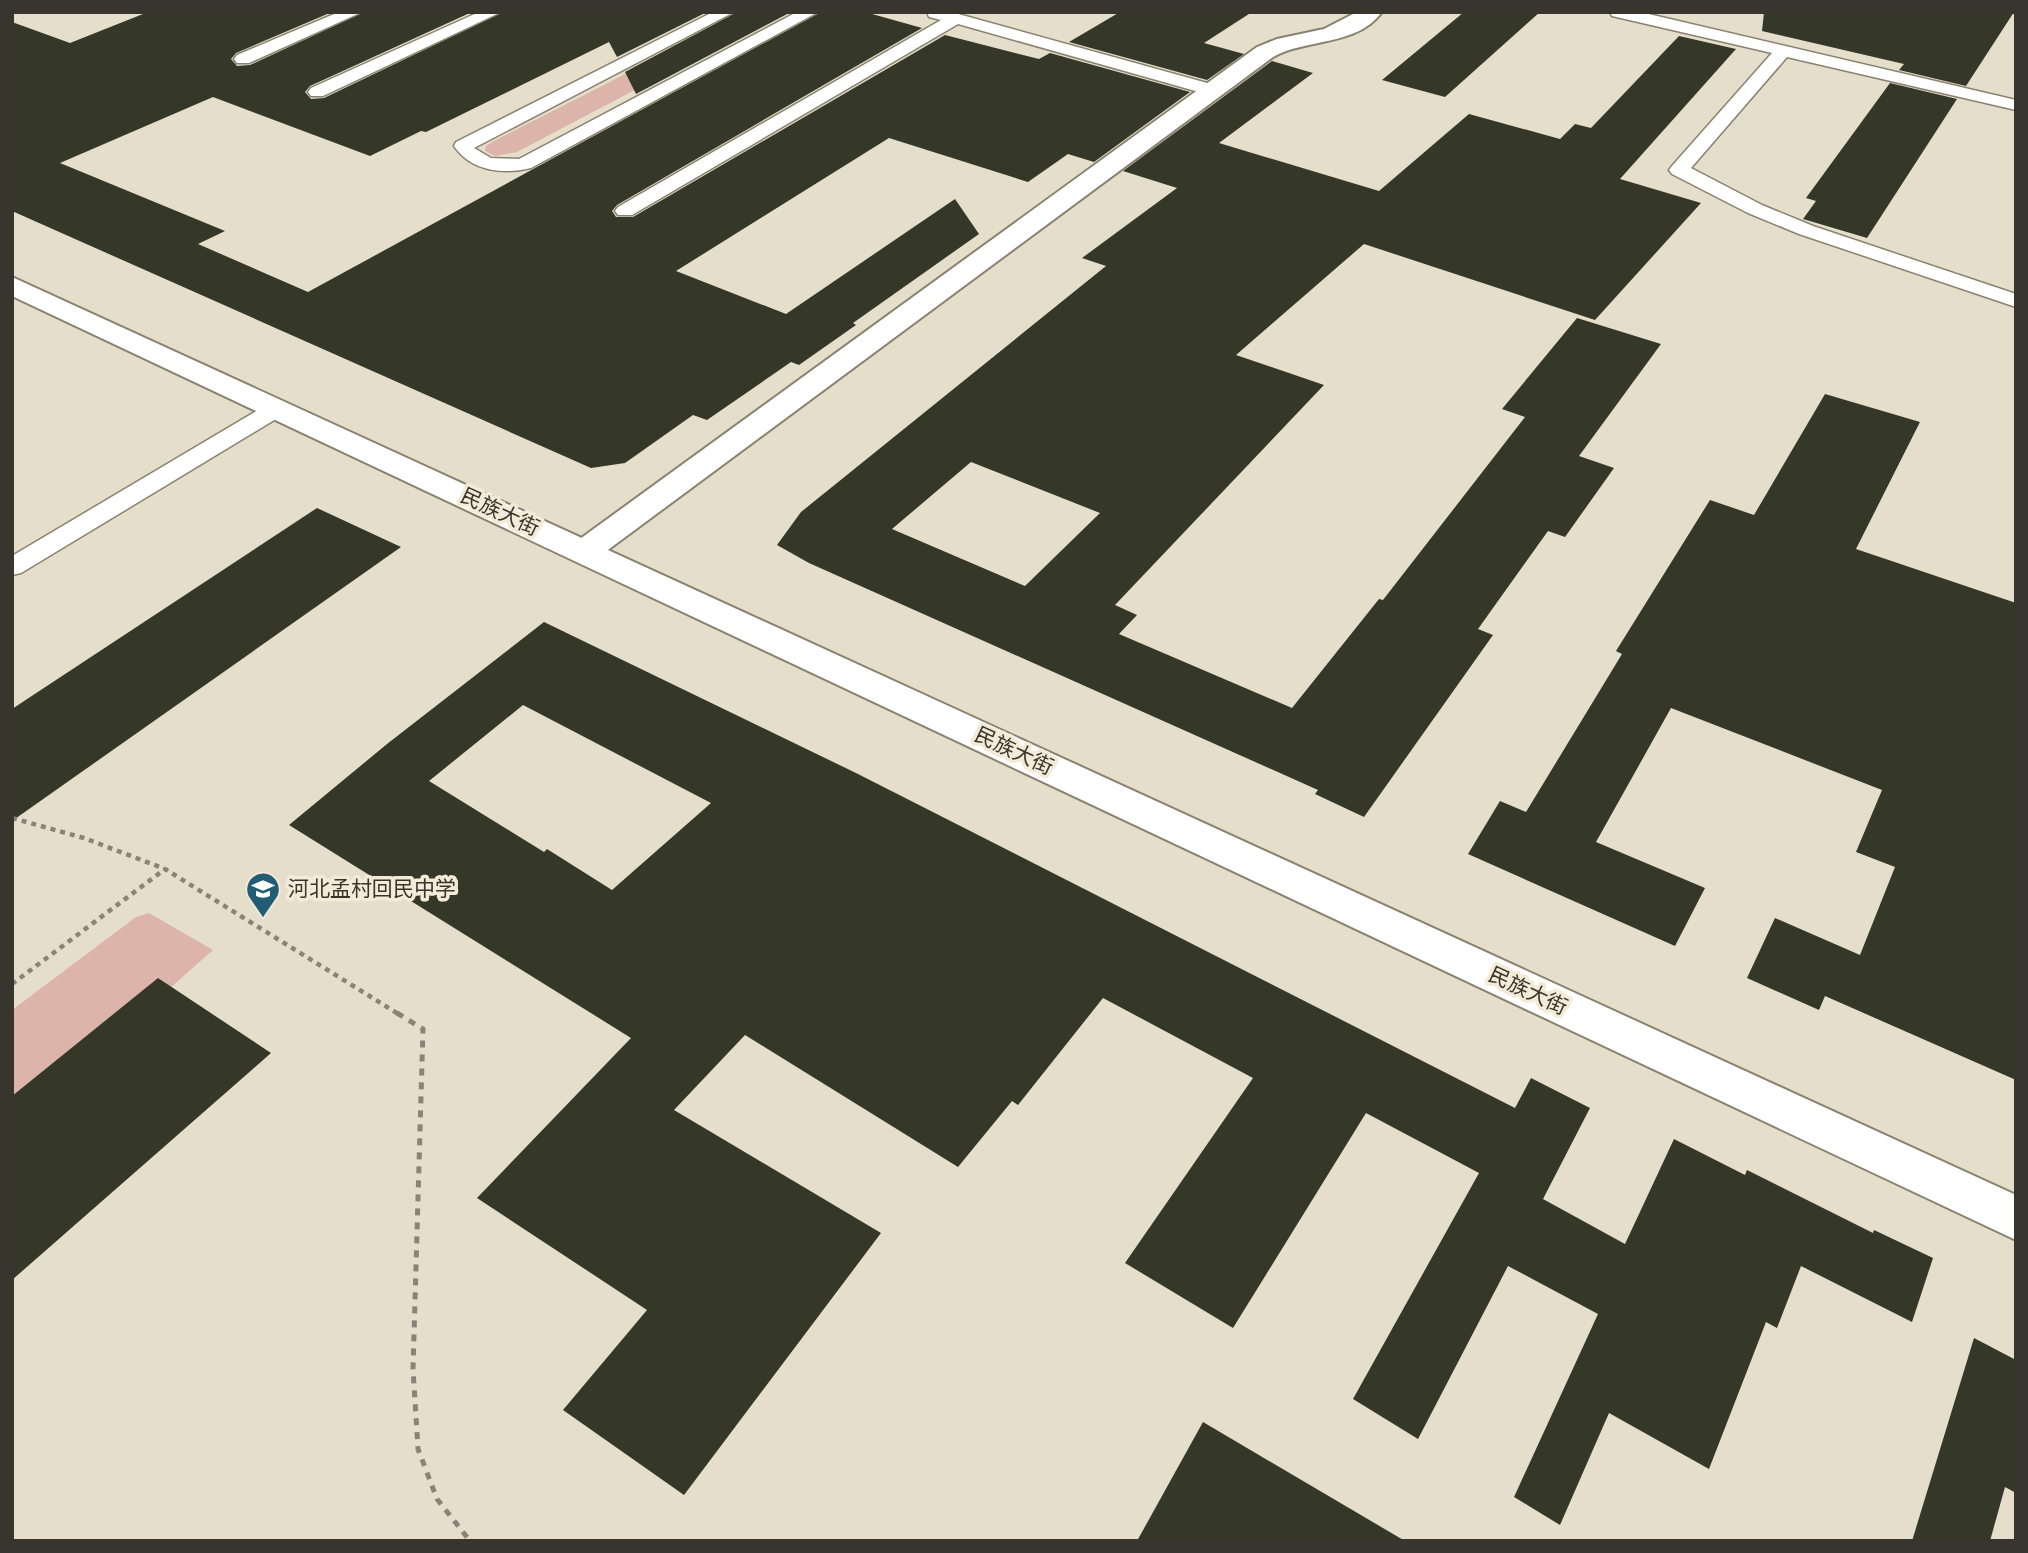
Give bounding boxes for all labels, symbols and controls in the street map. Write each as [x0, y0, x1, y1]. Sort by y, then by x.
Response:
street label: 民族大街 [457, 482, 544, 541]
street label: 民族大街 [971, 721, 1058, 780]
school or university icon: 河北孟村回民中学 [244, 870, 282, 919]
place label: 河北孟村回民中学 [288, 875, 456, 901]
street label: 民族大街 [1485, 961, 1572, 1020]

